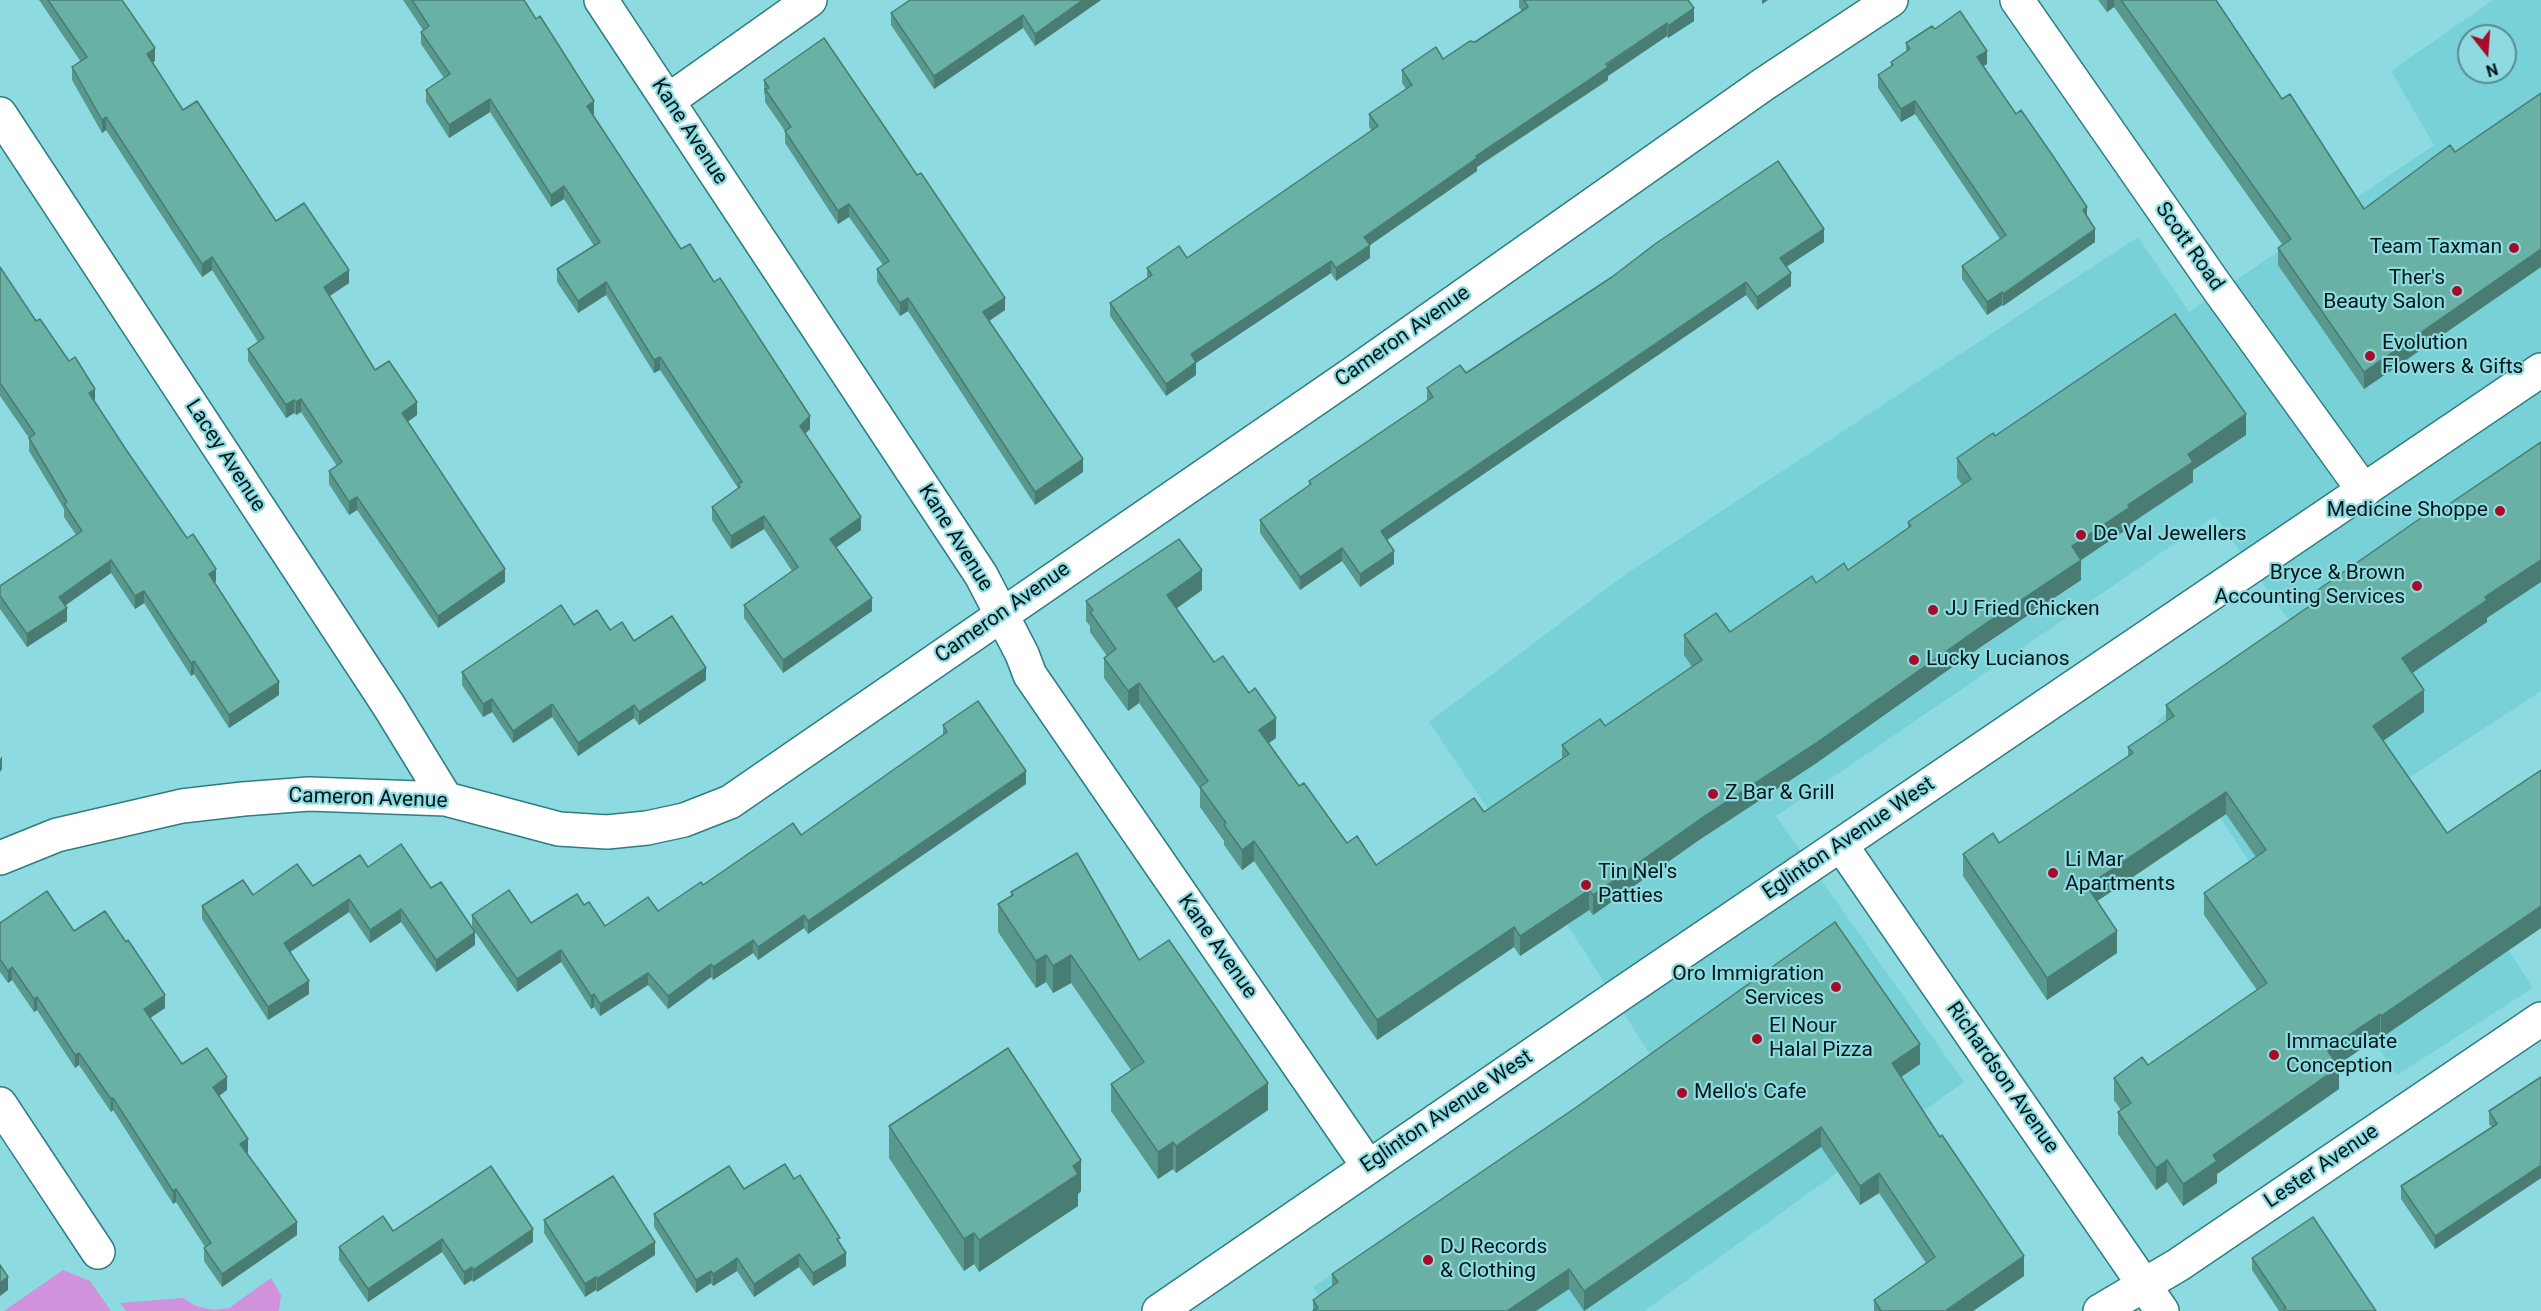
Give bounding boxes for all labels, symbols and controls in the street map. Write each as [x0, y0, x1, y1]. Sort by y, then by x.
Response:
north arrow [2457, 24, 2517, 84]
text: N [2484, 59, 2500, 81]
street label: Kane Avenue [645, 74, 733, 190]
street label: Scott Road [2149, 198, 2229, 296]
place label: Team Taxman [2370, 235, 2502, 261]
marker: Team Taxman [2507, 241, 2521, 255]
place label: Ther's Beauty Salon [2323, 266, 2445, 316]
street label: Cameron Avenue [1331, 281, 1475, 393]
marker: Ther's Beauty Salon [2450, 284, 2464, 298]
place label: Evolution Flowers & Gifts [2382, 331, 2523, 381]
marker: Evolution Flowers & Gifts [2363, 349, 2377, 363]
street label: Lacey Avenue [179, 395, 271, 517]
street label: Kane Avenue [912, 480, 998, 596]
place label: Medicine Shoppe [2327, 498, 2488, 524]
marker: Medicine Shoppe [2493, 504, 2507, 518]
place label: De Val Jewellers [2093, 522, 2247, 548]
marker: De Val Jewellers [2074, 528, 2088, 542]
street label: Cameron Avenue [931, 557, 1075, 669]
place label: Bryce & Brown Accounting Services [2214, 561, 2405, 611]
marker: Bryce & Brown Accounting Services [2410, 579, 2424, 593]
place label: JJ Fried Chicken [1945, 597, 2100, 623]
marker: JJ Fried Chicken [1926, 603, 1940, 617]
place label: Lucky Lucianos [1926, 647, 2070, 673]
marker: Lucky Lucianos [1907, 653, 1921, 667]
street label: Eglinton Avenue West [1758, 772, 1940, 906]
place label: Z Bar & Grill [1725, 781, 1835, 807]
street label: Cameron Avenue [288, 784, 448, 814]
marker: Z Bar & Grill [1706, 787, 1720, 801]
place label: Li Mar Apartments [2065, 848, 2175, 898]
place label: Tin Nel's Patties [1598, 860, 1677, 910]
marker: Li Mar Apartments [2046, 866, 2060, 880]
marker: Tin Nel's Patties [1579, 878, 1593, 892]
street label: Kane Avenue [1172, 890, 1262, 1004]
place label: Oro Immigration Services [1672, 962, 1824, 1012]
marker: Oro Immigration Services [1829, 980, 1843, 994]
street label: Richardson Avenue [1940, 997, 2064, 1159]
place label: El Nour Halal Pizza [1769, 1014, 1873, 1064]
place label: Immaculate Conception [2286, 1030, 2397, 1080]
marker: El Nour Halal Pizza [1750, 1032, 1764, 1046]
street label: Eglinton Avenue West [1356, 1045, 1538, 1179]
marker: Immaculate Conception [2267, 1048, 2281, 1062]
place label: Mello's Cafe [1694, 1080, 1806, 1106]
marker: Mello's Cafe [1675, 1086, 1689, 1100]
street label: Lester Avenue [2260, 1120, 2384, 1214]
place label: DJ Records & Clothing [1440, 1235, 1547, 1285]
marker: DJ Records & Clothing [1421, 1253, 1435, 1267]

